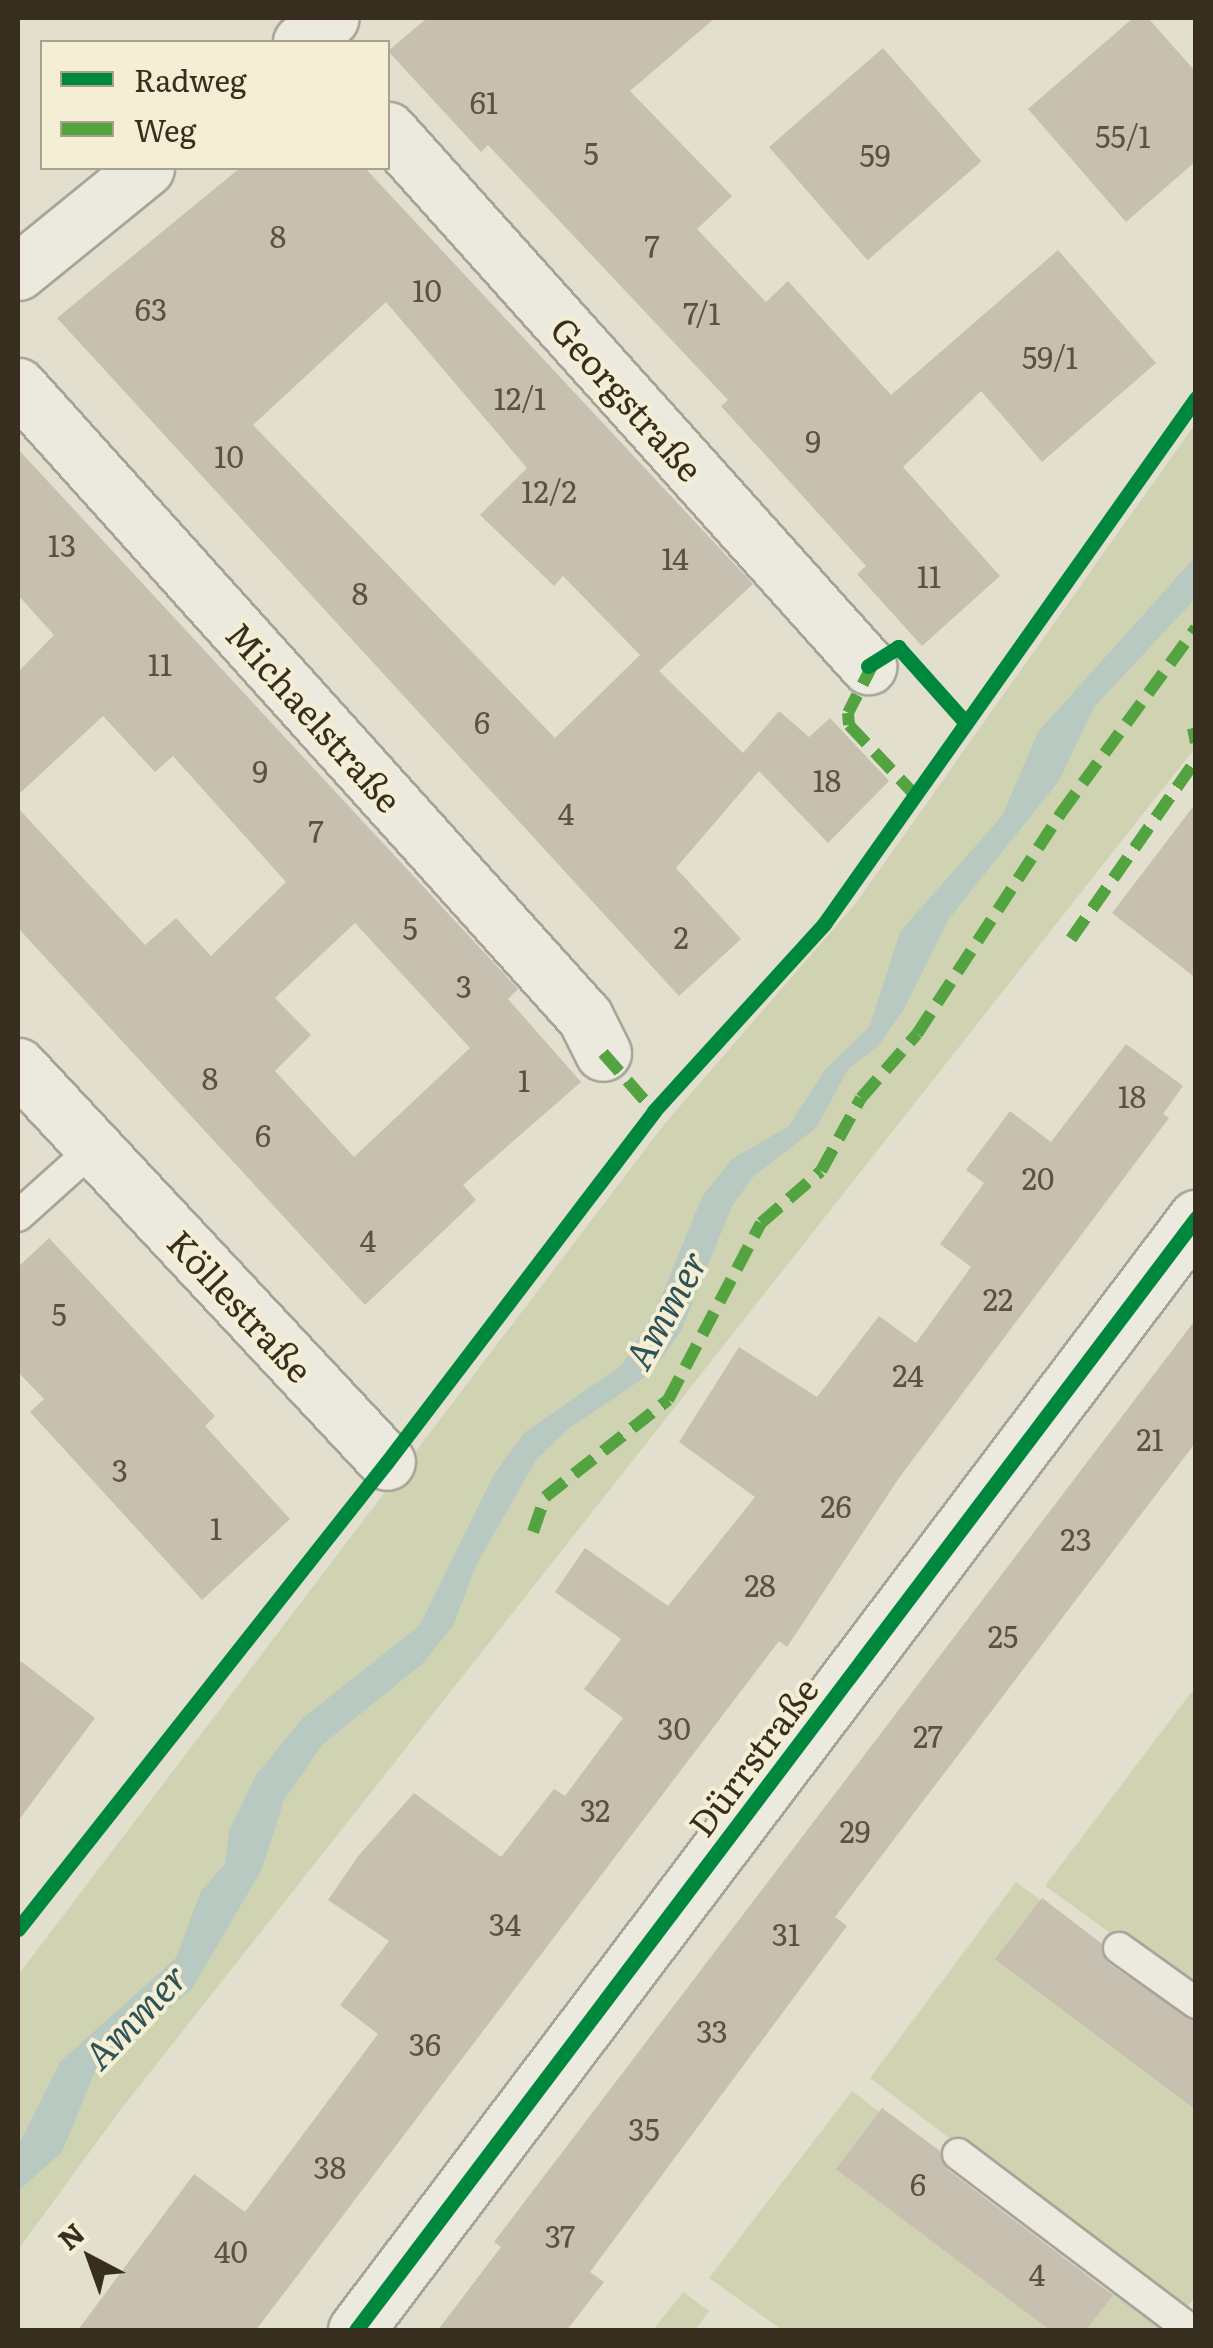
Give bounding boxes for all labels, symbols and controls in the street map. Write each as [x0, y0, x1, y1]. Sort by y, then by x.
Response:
legend [40, 40, 390, 170]
text: Radweg [134, 57, 247, 101]
house number: 61 [470, 83, 498, 119]
text: Weg [134, 107, 196, 151]
house number: 55/1 [1095, 117, 1151, 153]
house number: 5 [583, 134, 599, 170]
house number: 59 [860, 136, 890, 172]
house number: 8 [270, 217, 286, 253]
house number: 7 [644, 227, 660, 263]
house number: 10 [412, 271, 442, 307]
house number: 63 [135, 290, 167, 326]
house number: 7/1 [683, 294, 721, 330]
street label: Georgstraße [543, 307, 713, 489]
house number: 59/1 [1022, 338, 1078, 374]
house number: 12/1 [494, 379, 546, 415]
house number: 9 [805, 422, 821, 458]
house number: 10 [214, 437, 244, 473]
house number: 12/2 [521, 472, 577, 508]
house number: 13 [48, 526, 76, 562]
house number: 14 [661, 539, 689, 575]
house number: 11 [917, 557, 941, 593]
house number: 8 [352, 574, 368, 610]
street label: Michaelstraße [219, 612, 411, 820]
house number: 11 [148, 645, 172, 681]
house number: 6 [474, 703, 490, 739]
house number: 9 [252, 752, 268, 788]
house number: 18 [813, 761, 841, 797]
house number: 4 [558, 794, 574, 830]
house number: 7 [308, 812, 324, 848]
house number: 5 [402, 909, 418, 945]
house number: 2 [673, 918, 689, 954]
house number: 3 [456, 967, 472, 1003]
house number: 8 [202, 1059, 218, 1095]
house number: 1 [518, 1061, 530, 1097]
house number: 18 [1118, 1077, 1146, 1113]
house number: 6 [255, 1116, 271, 1152]
house number: 20 [1022, 1159, 1054, 1195]
street label: Köllestraße [160, 1220, 322, 1390]
house number: 4 [360, 1221, 376, 1257]
water label: Ammer [613, 1242, 715, 1376]
house number: 22 [983, 1280, 1013, 1316]
house number: 5 [51, 1295, 67, 1331]
house number: 24 [892, 1356, 924, 1392]
house number: 21 [1136, 1420, 1164, 1456]
house number: 3 [112, 1451, 128, 1487]
house number: 26 [820, 1487, 852, 1523]
house number: 1 [210, 1509, 222, 1545]
house number: 23 [1060, 1520, 1092, 1556]
house number: 28 [744, 1566, 776, 1602]
house number: 25 [988, 1617, 1018, 1653]
street label: Dürrstraße [679, 1668, 825, 1844]
house number: 30 [657, 1709, 691, 1745]
house number: 27 [913, 1717, 943, 1753]
house number: 32 [580, 1791, 610, 1827]
house number: 29 [840, 1812, 870, 1848]
house number: 34 [489, 1905, 521, 1941]
house number: 31 [772, 1915, 800, 1951]
water label: Ammer [73, 1953, 195, 2077]
house number: 33 [696, 2012, 728, 2048]
house number: 36 [409, 2025, 441, 2061]
house number: 35 [628, 2110, 660, 2146]
house number: 38 [314, 2148, 346, 2184]
house number: 6 [910, 2165, 926, 2201]
north arrow [40, 2208, 140, 2308]
text: N [48, 2212, 93, 2259]
house number: 37 [545, 2217, 575, 2253]
house number: 40 [214, 2232, 248, 2268]
house number: 4 [1029, 2255, 1045, 2291]

